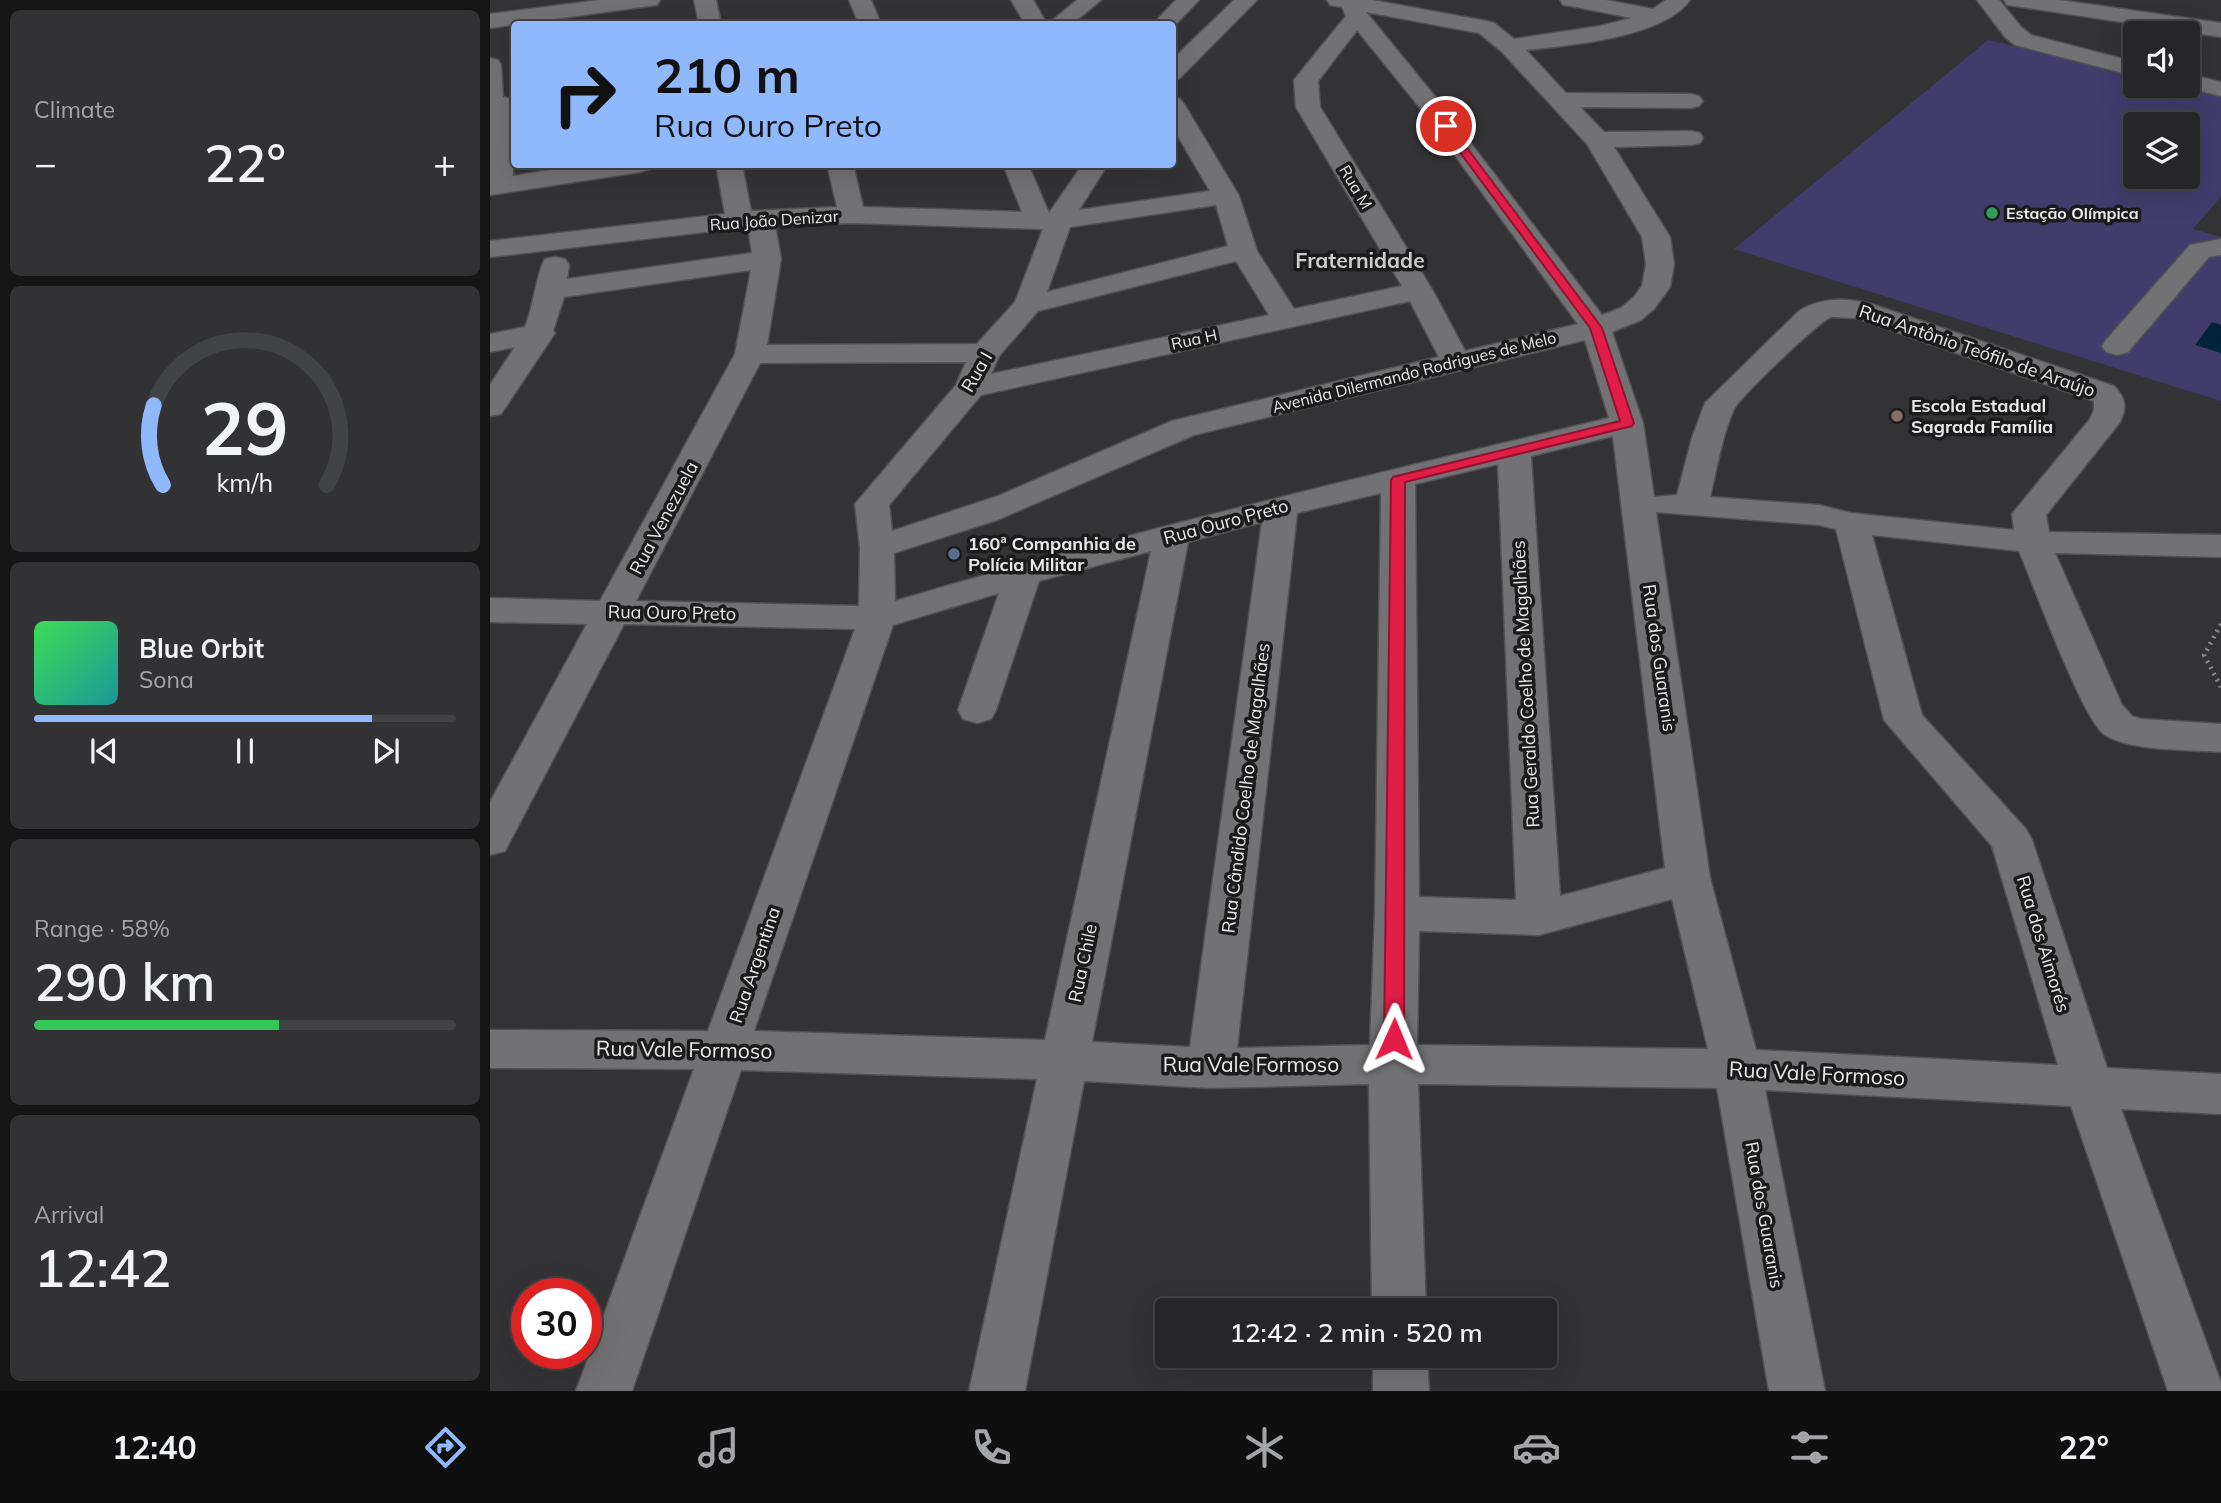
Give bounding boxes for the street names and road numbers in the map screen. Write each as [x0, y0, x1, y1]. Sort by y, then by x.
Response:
street label: Rua M [1335, 161, 1377, 213]
street label: Rua João Denizar [709, 206, 839, 234]
street label: Rua Antônio Teófilo de Araújo [1856, 299, 2098, 402]
street label: Rua H [1169, 324, 1219, 354]
street label: Avenida Dilermando Rodrigues de Melo [1270, 327, 1558, 417]
street label: Rua I [956, 347, 997, 396]
street label: Rua Venezuela [624, 457, 703, 578]
street label: Rua Ouro Preto [1161, 494, 1291, 549]
street label: Rua Geraldo Coelho de Magalhães [1506, 540, 1545, 828]
street label: Rua dos Guaranis [1638, 583, 1681, 733]
street label: Rua Ouro Preto [608, 600, 736, 625]
street label: Rua Cândido Coelho de Magalhães [1216, 642, 1275, 934]
street label: Rua dos Aimorés [2012, 873, 2075, 1015]
street label: Rua Argentina [724, 904, 785, 1026]
street label: Rua Chile [1063, 922, 1102, 1004]
street label: Rua Vale Formoso [596, 1034, 773, 1064]
street label: Rua Vale Formoso [1163, 1051, 1339, 1077]
street label: Rua Vale Formoso [1728, 1055, 1906, 1091]
street label: Rua dos Guaranis [1740, 1140, 1789, 1290]

